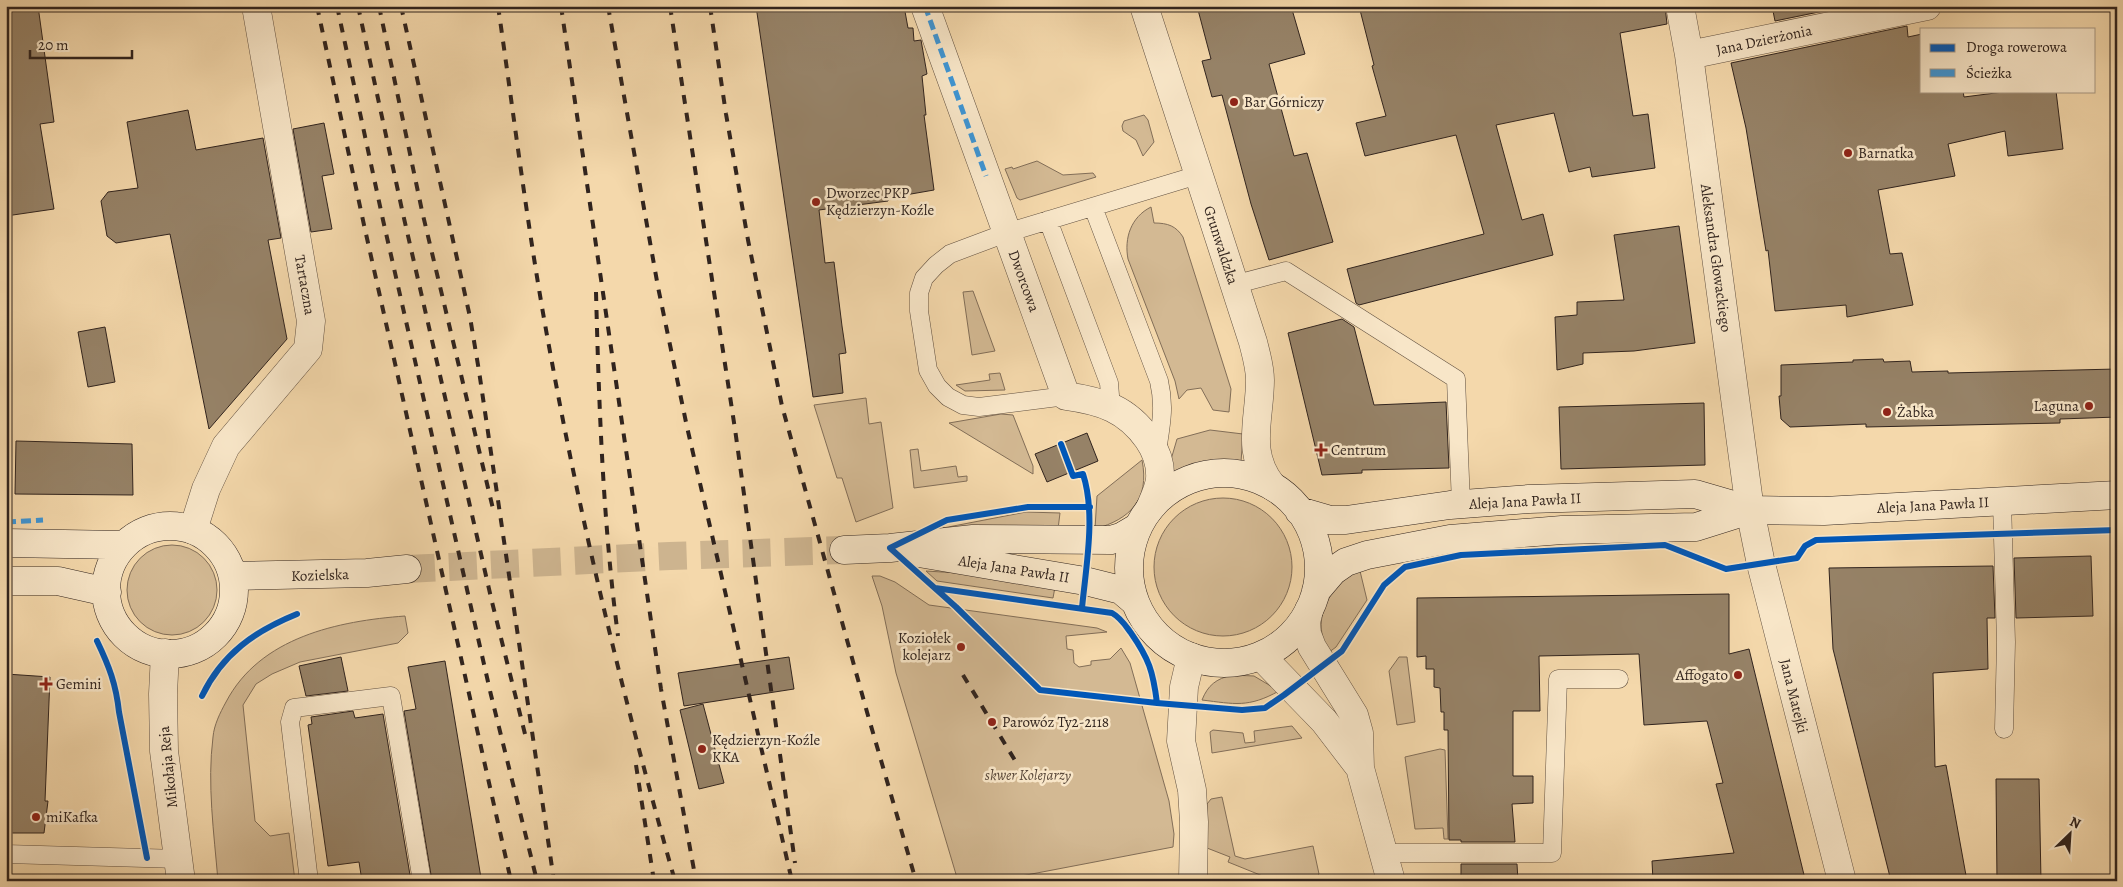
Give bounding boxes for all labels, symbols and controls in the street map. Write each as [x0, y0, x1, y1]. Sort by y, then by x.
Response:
street label: Jana Dzierżonia [1714, 20, 1814, 60]
scale bar [30, 28, 132, 60]
legend [1920, 28, 2096, 92]
text: 20 m [38, 35, 69, 55]
text: Droga rowerowa [1966, 37, 2067, 57]
text: Ścieżka [1966, 63, 2012, 83]
place label: Bar Górniczy [1244, 92, 1324, 112]
marker: Bar Górniczy [1228, 96, 1240, 108]
place label: Barnatka [1858, 143, 1914, 163]
marker: Barnatka [1842, 147, 1854, 159]
street label: Aleksandra Głowackiego [1696, 182, 1736, 333]
place label: Dworzec PKP Kędzierzyn-Koźle [826, 183, 934, 220]
marker: Dworzec PKP Kędzierzyn-Koźle [810, 196, 822, 208]
street label: Grunwaldzka [1199, 203, 1243, 287]
street label: Dworcowa [1004, 247, 1044, 315]
street label: Tartaczna [290, 253, 320, 317]
place label: Laguna [2034, 396, 2079, 416]
marker: Laguna [2083, 400, 2095, 412]
place label: Żabka [1897, 402, 1934, 422]
marker: Żabka [1881, 406, 1893, 418]
place label: Centrum [1331, 440, 1387, 460]
marker: Centrum [1315, 444, 1327, 456]
street label: Aleja Jana Pawła II [1467, 488, 1582, 514]
street label: Aleja Jana Pawła II [1875, 492, 1990, 518]
street label: Aleja Jana Pawła II [956, 550, 1071, 588]
street label: Kozielska [291, 564, 349, 586]
place label: Koziołek kolejarz [898, 628, 952, 665]
marker: Koziołek kolejarz [955, 641, 967, 653]
street label: Jana Matejki [1775, 657, 1813, 735]
place label: Affogato [1675, 665, 1728, 685]
marker: Affogato [1732, 669, 1744, 681]
place label: Gemini [56, 674, 102, 694]
marker: Gemini [40, 678, 52, 690]
place label: Parowóz Ty2-2118 [1002, 712, 1109, 732]
marker: Parowóz Ty2-2118 [986, 716, 998, 728]
street label: Mikołaja Reja [154, 725, 182, 809]
place label: Kędzierzyn-Koźle KKA [712, 730, 820, 767]
marker: Kędzierzyn-Koźle KKA [696, 743, 708, 755]
park label: skwer Kolejarzy [985, 765, 1072, 785]
place label: miKafka [46, 807, 98, 827]
north arrow [2046, 810, 2096, 860]
marker: miKafka [30, 811, 42, 823]
text: N [2067, 812, 2084, 833]

